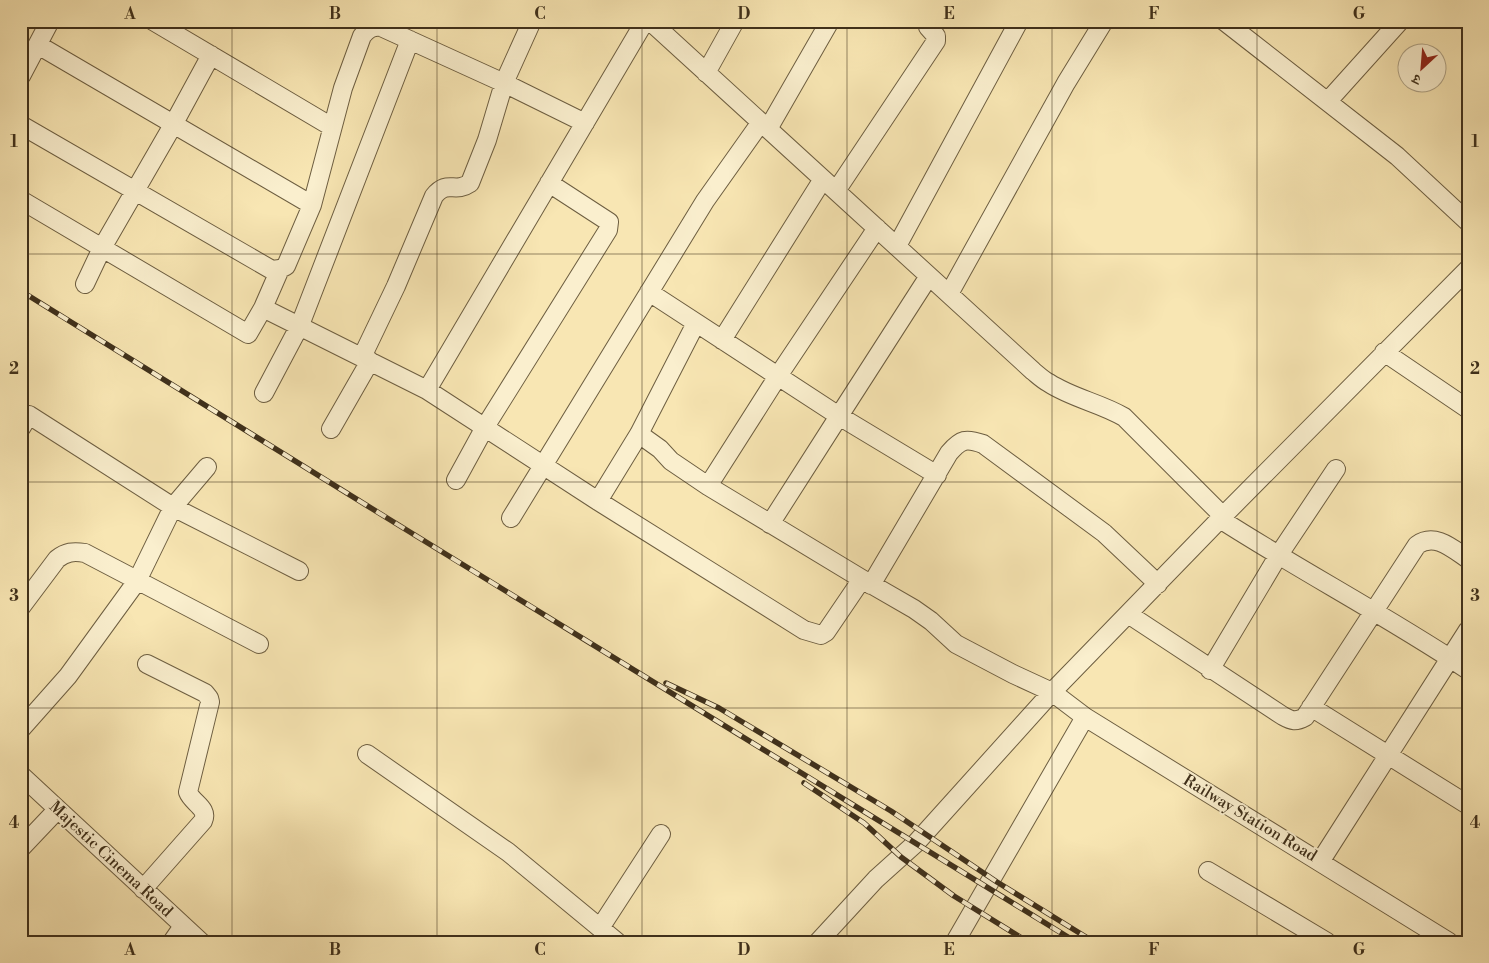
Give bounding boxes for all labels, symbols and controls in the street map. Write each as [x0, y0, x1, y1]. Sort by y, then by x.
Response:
text: A [123, 4, 136, 24]
text: B [329, 4, 341, 24]
text: C [534, 4, 546, 24]
text: D [738, 4, 751, 24]
text: E [943, 4, 955, 24]
text: F [1148, 4, 1160, 24]
text: G [1353, 4, 1366, 24]
north arrow [1396, 42, 1446, 92]
text: उ [1409, 69, 1425, 89]
text: 1 [10, 132, 18, 152]
text: 1 [1471, 132, 1479, 152]
text: 2 [9, 359, 19, 379]
text: 2 [1470, 359, 1480, 379]
text: 3 [9, 586, 19, 606]
text: 3 [1470, 586, 1480, 606]
street label: Railway Station Road [1179, 770, 1321, 866]
street label: Majestic Cinema Road [45, 797, 177, 921]
text: 4 [9, 813, 20, 833]
text: 4 [1470, 813, 1481, 833]
text: A [123, 940, 136, 960]
text: B [329, 940, 341, 960]
text: C [534, 940, 546, 960]
text: D [738, 940, 751, 960]
text: E [943, 940, 955, 960]
text: F [1148, 940, 1160, 960]
text: G [1353, 940, 1366, 960]

